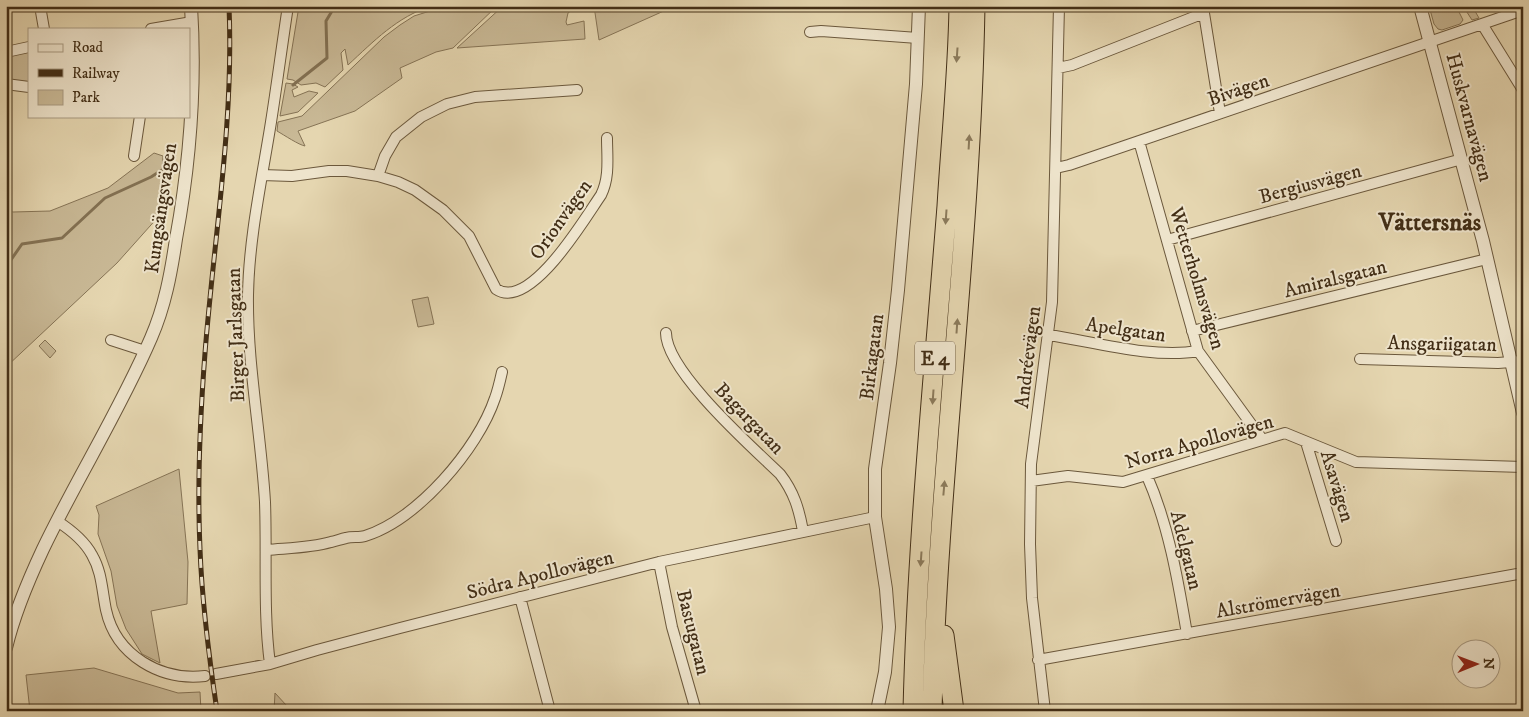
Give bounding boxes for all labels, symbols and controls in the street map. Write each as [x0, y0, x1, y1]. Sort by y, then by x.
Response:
legend [28, 28, 190, 118]
text: Road [72, 38, 104, 57]
one-way arrow [952, 47, 960, 63]
street label: Huskvarnavägen [1439, 50, 1498, 185]
text: Railway [72, 64, 120, 83]
street label: Bivägen [1204, 68, 1273, 113]
text: Park [72, 88, 101, 107]
one-way arrow [966, 134, 974, 150]
street label: Kungsängsvägen [140, 141, 183, 275]
street label: Bergiusvägen [1256, 159, 1365, 210]
street label: Orionvägen [524, 174, 598, 265]
street label: Wetterholmsvägen [1163, 203, 1230, 353]
district label: Vättersnäs [1378, 207, 1482, 238]
one-way arrow [941, 209, 949, 225]
street label: Amiralsgatan [1281, 254, 1390, 304]
street label: Birger Jarlsgatan [222, 267, 251, 403]
street label: Andréevägen [1010, 304, 1047, 410]
street label: Birkagatan [855, 312, 890, 402]
street label: Apelgatan [1084, 312, 1168, 349]
one-way arrow [953, 318, 961, 334]
street label: Ansgariigatan [1387, 331, 1497, 358]
road number: E 4 [915, 342, 955, 374]
street label: Bagargatan [709, 378, 790, 461]
one-way arrow [928, 389, 936, 405]
street label: Norra Apollovägen [1122, 409, 1277, 476]
street label: Asavägen [1314, 448, 1359, 526]
one-way arrow [941, 480, 949, 496]
street label: Adelgatan [1164, 508, 1208, 593]
street label: Södra Apollovägen [464, 545, 617, 606]
one-way arrow [917, 551, 925, 567]
street label: Alströmervägen [1214, 578, 1343, 625]
street label: Bastugatan [670, 587, 715, 678]
north arrow [1452, 640, 1502, 690]
text: N [1479, 658, 1497, 670]

